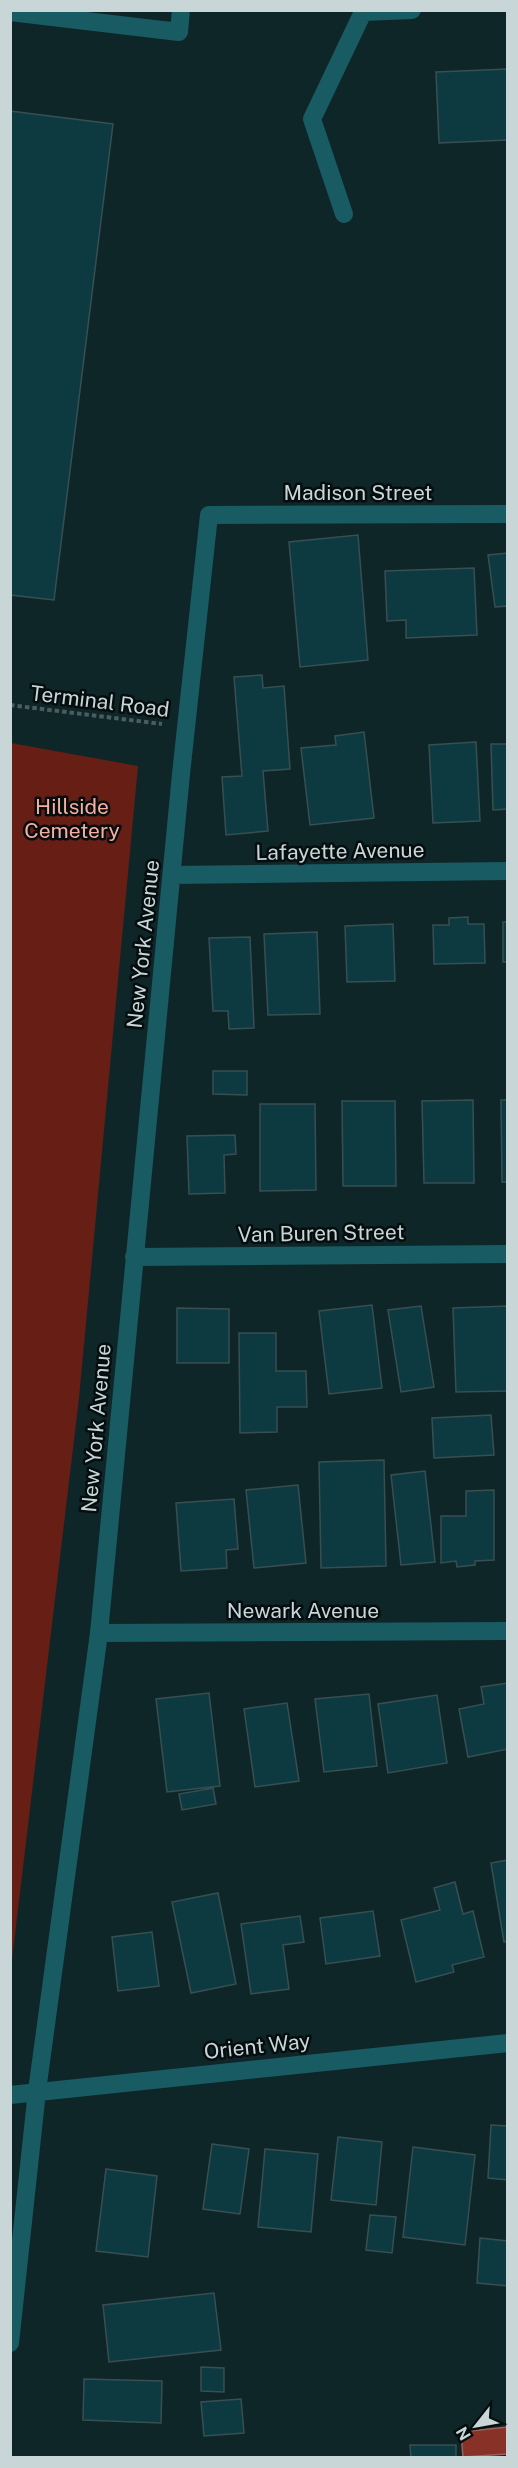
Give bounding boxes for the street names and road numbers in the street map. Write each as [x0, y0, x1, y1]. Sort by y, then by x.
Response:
street label: Madison Street [283, 480, 433, 505]
street label: Terminal Road [29, 680, 171, 722]
street label: Lafayette Avenue [255, 837, 425, 865]
street label: New York Avenue [122, 858, 164, 1030]
street label: Van Buren Street [237, 1219, 405, 1247]
street label: New York Avenue [76, 1343, 116, 1513]
street label: Newark Avenue [227, 1598, 379, 1623]
street label: Orient Way [203, 2028, 311, 2064]

